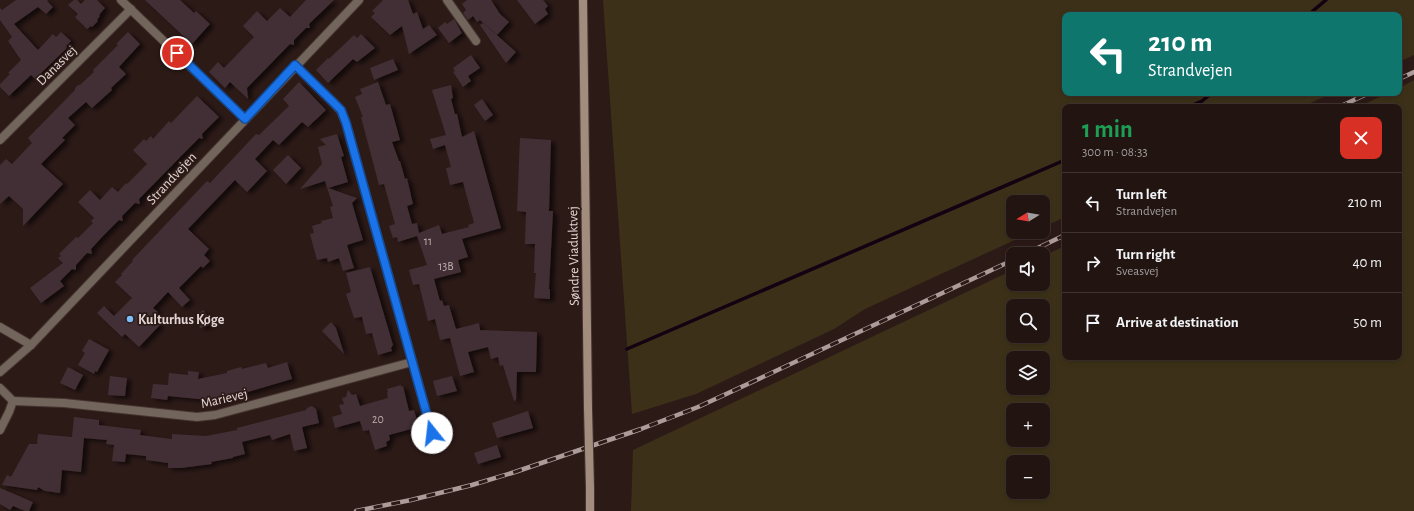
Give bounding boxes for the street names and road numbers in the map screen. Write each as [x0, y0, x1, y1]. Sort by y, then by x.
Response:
street label: Danasvej [34, 43, 79, 88]
street label: Strandvejen [144, 150, 199, 208]
street label: Søndre Viaduktvej [566, 206, 582, 306]
street label: Marievej [200, 387, 249, 411]

